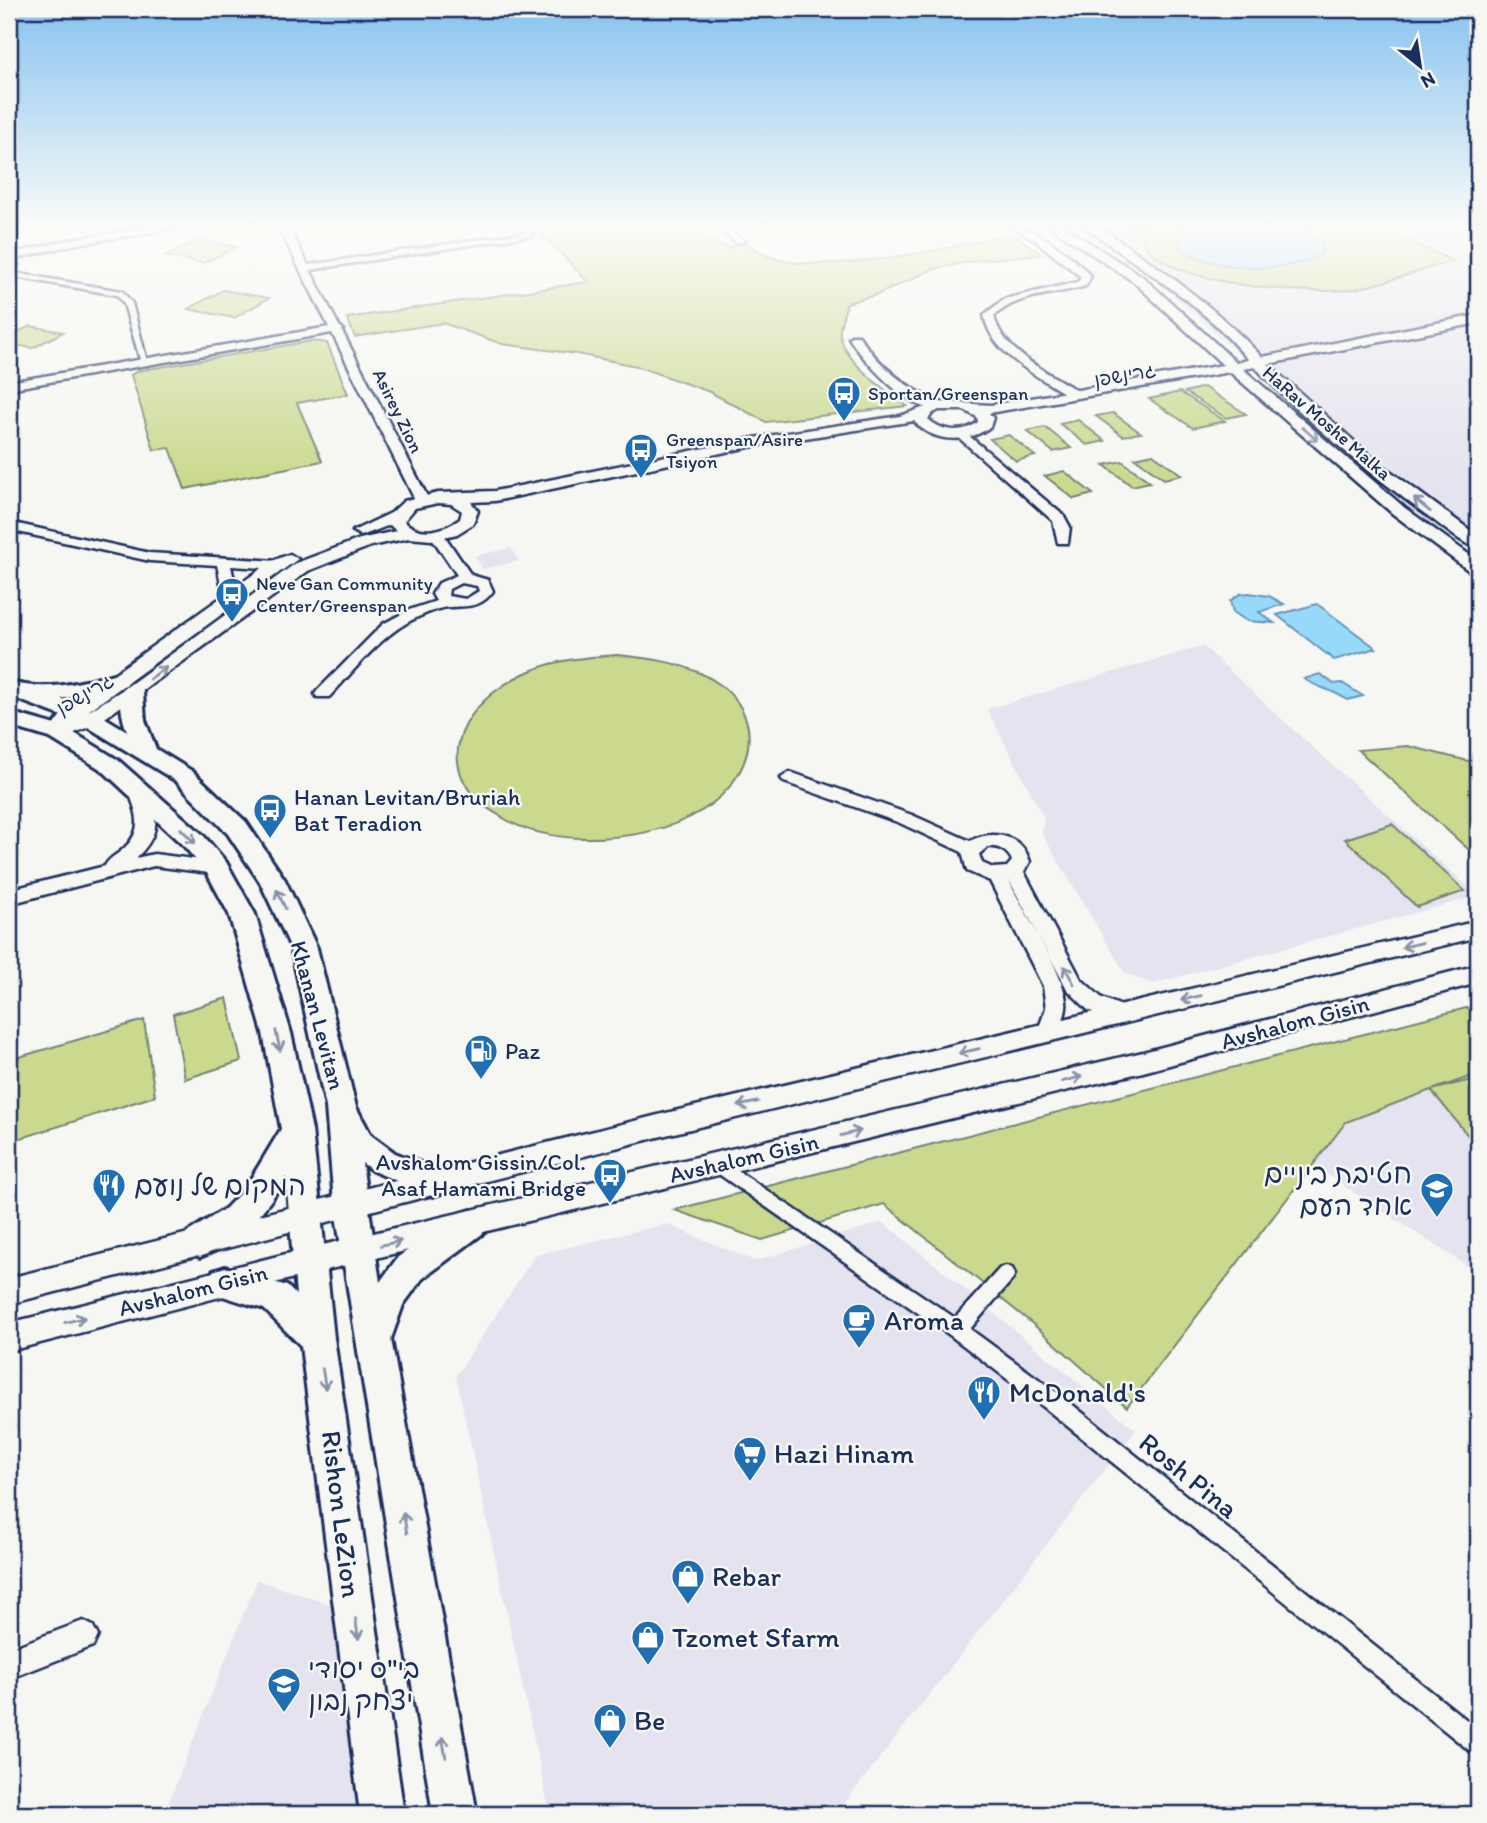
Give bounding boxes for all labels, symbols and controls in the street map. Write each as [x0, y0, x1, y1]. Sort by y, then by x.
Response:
north arrow [1386, 32, 1456, 102]
text: N [1417, 67, 1440, 93]
street label: גרינשפן [1092, 358, 1158, 393]
street label: HaRav Moshe Malka [1258, 361, 1396, 485]
street label: Asirey Zion [368, 365, 428, 457]
bus stop icon: Sportan/Greenspan [825, 374, 863, 423]
place label: Sportan/Greenspan [868, 382, 1028, 405]
one-way arrow [1301, 426, 1319, 442]
place label: Greenspan/Asire Tsiyon [666, 428, 803, 473]
bus stop icon: Greenspan/Asire Tsiyon [622, 431, 660, 480]
one-way arrow [1413, 497, 1431, 513]
place label: Neve Gan Community Center/Greenspan [256, 572, 433, 617]
bus stop icon: Neve Gan Community Center/Greenspan [213, 575, 251, 624]
one-way arrow [148, 665, 167, 680]
street label: גרינשפן [52, 668, 118, 720]
place label: Hanan Levitan/Bruriah Bat Teradion [294, 783, 520, 837]
bus stop icon: Hanan Levitan/Bruriah Bat Teradion [251, 791, 289, 840]
one-way arrow [180, 827, 197, 844]
one-way arrow [274, 888, 287, 910]
street label: Khanan Levitan [285, 937, 351, 1093]
one-way arrow [1401, 939, 1424, 952]
one-way arrow [1062, 965, 1076, 985]
street label: Avshalom Gisin [1218, 989, 1372, 1055]
one-way arrow [1180, 992, 1203, 1005]
one-way arrow [272, 1029, 286, 1052]
fuel station icon: Paz [462, 1032, 500, 1081]
place label: Paz [505, 1037, 540, 1065]
one-way arrow [958, 1045, 981, 1058]
one-way arrow [1060, 1072, 1083, 1085]
one-way arrow [737, 1098, 760, 1111]
one-way arrow [839, 1125, 862, 1139]
street label: Avshalom Gisin [667, 1127, 821, 1189]
place label: Avshalom Gissin/Col. Asaf Hamami Bridge [376, 1148, 586, 1202]
bus stop icon: Avshalom Gissin/Col. Asaf Hamami Bridge [591, 1156, 629, 1205]
place label: חטיבת ביניים אחד העם [1264, 1156, 1412, 1222]
restaurant icon: המקום של נועם [90, 1166, 128, 1215]
place label: המקום של נועם [134, 1168, 306, 1203]
school or university icon: חטיבת ביניים אחד העם [1418, 1170, 1456, 1219]
one-way arrow [379, 1236, 402, 1249]
street label: Avshalom Gisin [116, 1258, 270, 1322]
cafe icon: Aroma [840, 1301, 878, 1350]
place label: Aroma [884, 1303, 964, 1337]
one-way arrow [63, 1313, 86, 1326]
one-way arrow [318, 1367, 331, 1390]
restaurant icon: McDonald's [965, 1373, 1003, 1422]
place label: McDonald's [1009, 1375, 1146, 1409]
street label: Rosh Pina [1133, 1425, 1246, 1526]
street label: Rishon LeZion [315, 1429, 369, 1600]
supermarket icon: Hazi Hinam [731, 1434, 769, 1483]
place label: Hazi Hinam [774, 1436, 914, 1470]
one-way arrow [397, 1512, 411, 1535]
shop icon: Rebar [669, 1557, 707, 1606]
place label: Rebar [712, 1559, 781, 1593]
one-way arrow [351, 1617, 364, 1640]
shop icon: Tzomet Sfarm [629, 1618, 667, 1667]
place label: Tzomet Sfarm [672, 1620, 840, 1654]
place label: בי"ס יסודי יצחק נבון [308, 1651, 420, 1718]
school or university icon: בי"ס יסודי יצחק נבון [265, 1665, 303, 1714]
shop icon: Be [591, 1701, 629, 1750]
place label: Be [634, 1703, 665, 1737]
one-way arrow [436, 1736, 450, 1759]

